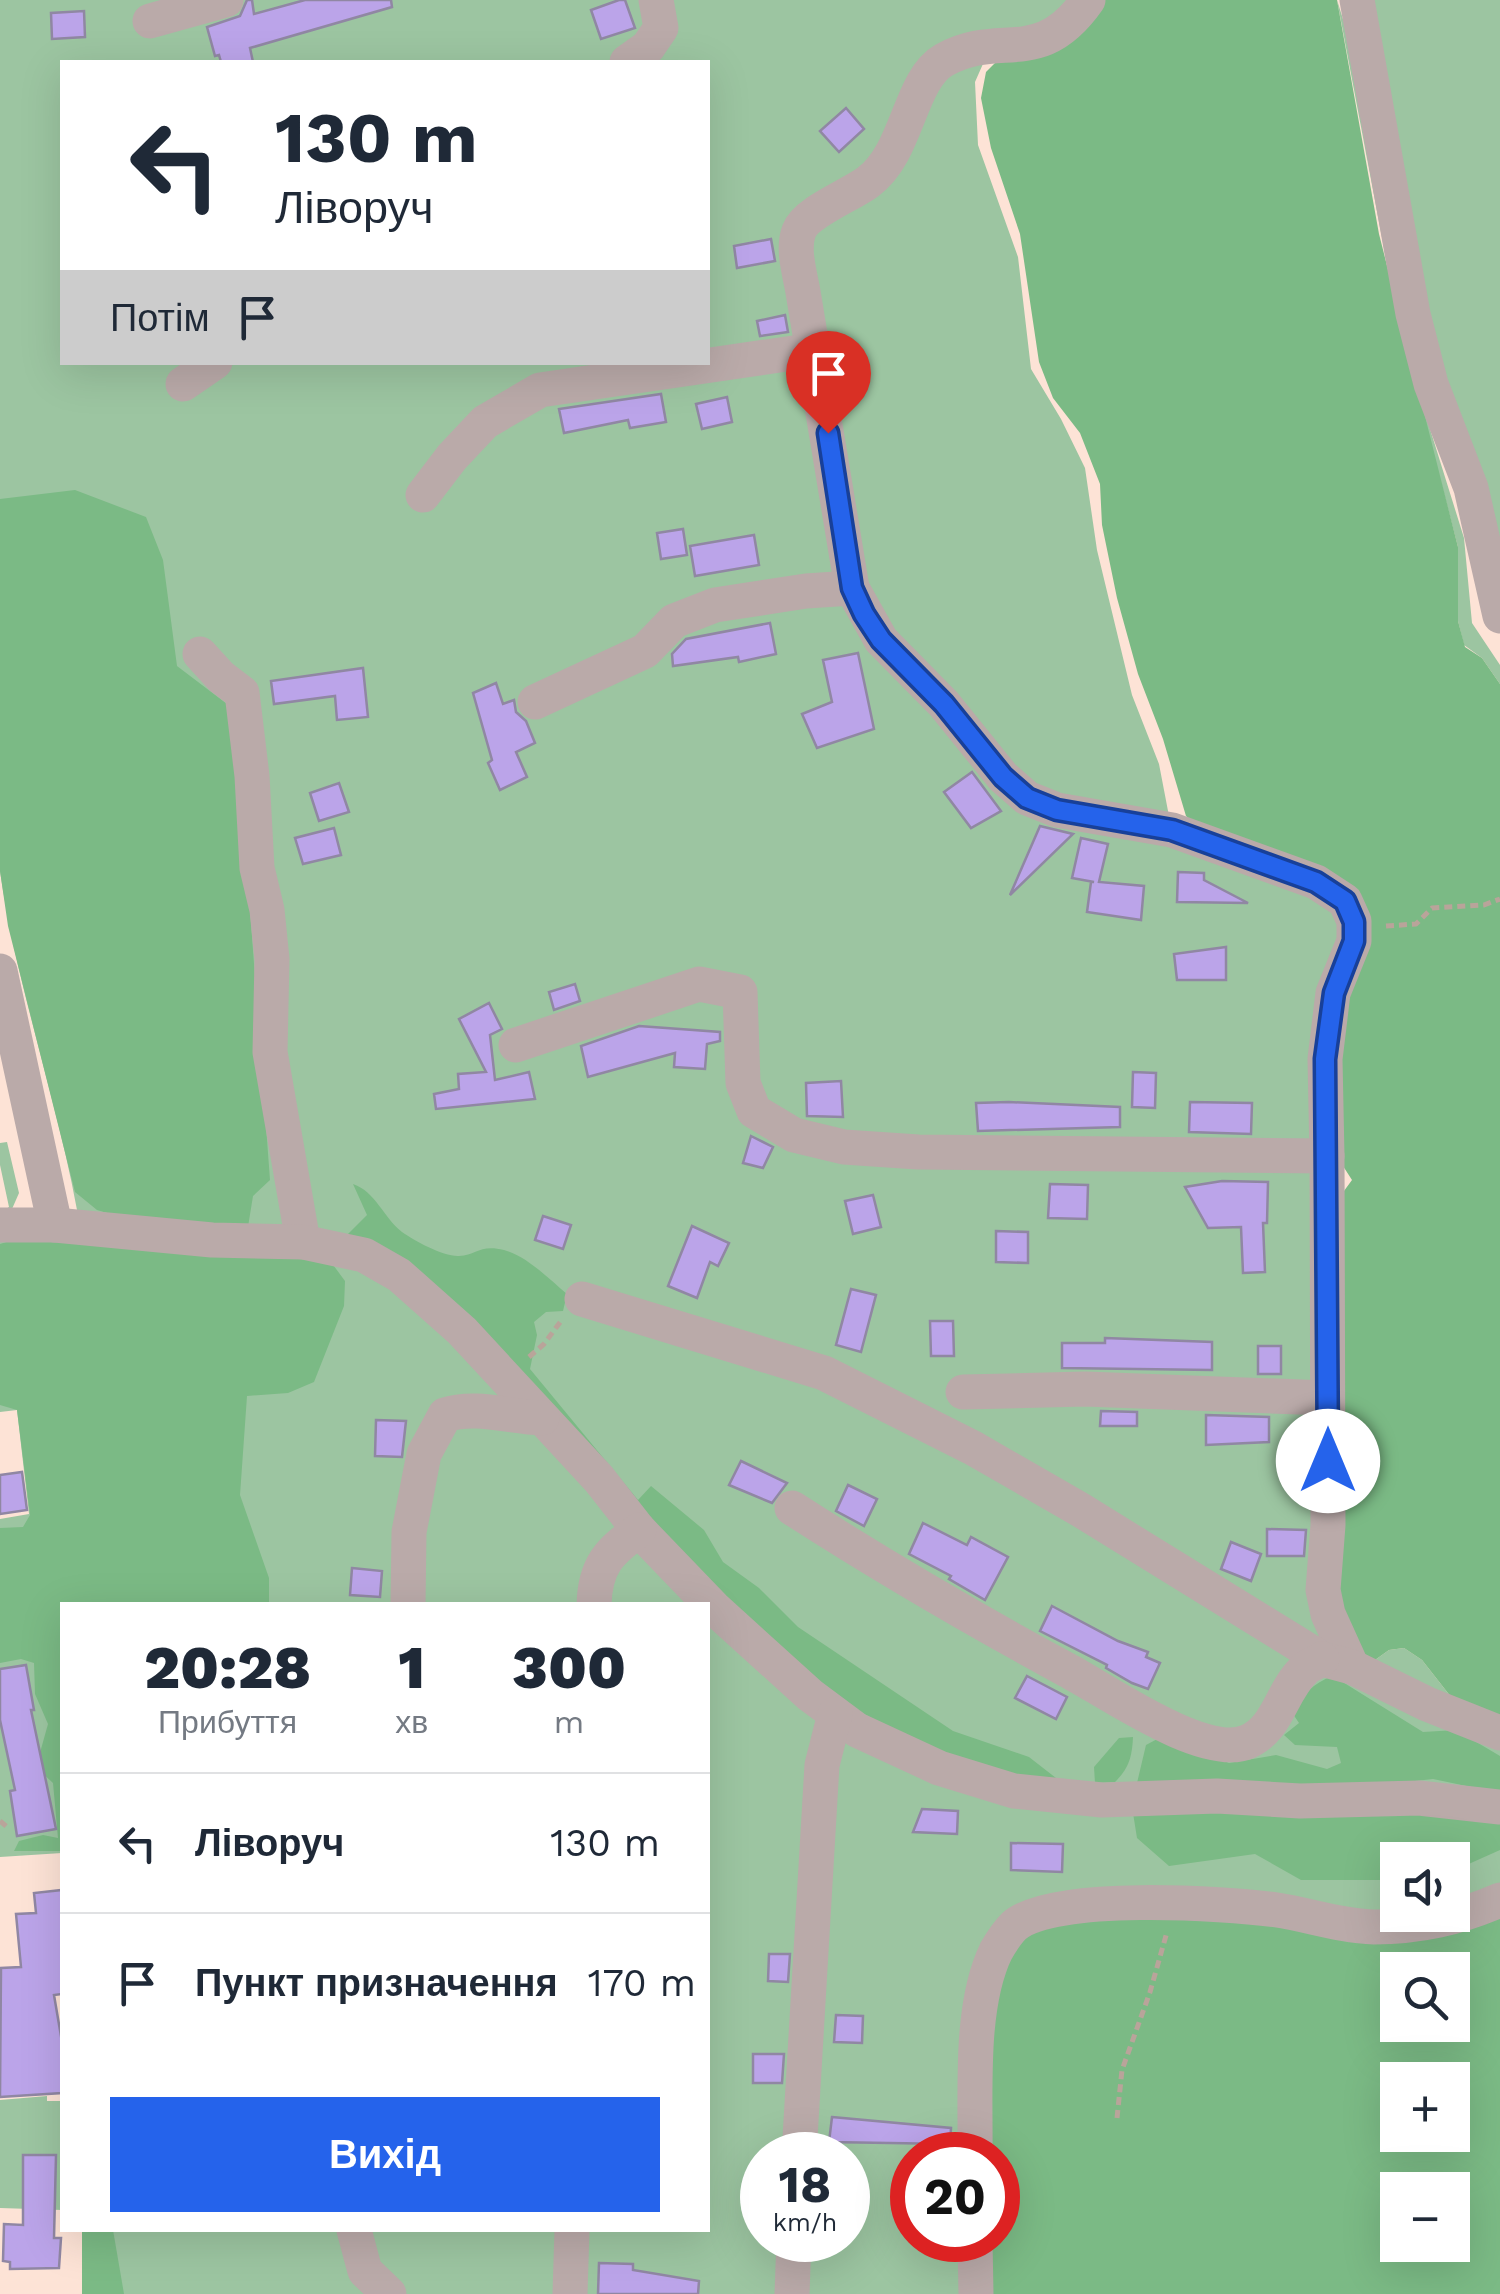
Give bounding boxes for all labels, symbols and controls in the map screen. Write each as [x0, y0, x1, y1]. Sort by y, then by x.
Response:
text: 130 m [275, 97, 478, 179]
icon: left [110, 100, 240, 230]
text: Ліворуч [275, 181, 433, 234]
icon: arrive [230, 290, 285, 345]
text: Потім [110, 296, 210, 340]
pin [786, 331, 871, 434]
icon: arrive [801, 346, 856, 401]
position arrow [1276, 1409, 1380, 1513]
text: 20:28 [144, 1632, 311, 1703]
text: 1 [398, 1632, 425, 1703]
text: 300 [512, 1632, 626, 1703]
text: Прибуття [158, 1703, 297, 1741]
text: хв [395, 1703, 428, 1741]
text: m [554, 1703, 584, 1741]
icon: left [110, 1816, 165, 1871]
text: Ліворуч [195, 1821, 344, 1865]
text: 130 m [550, 1821, 660, 1865]
map controls [1380, 1842, 1470, 2262]
button: sound [1380, 1842, 1470, 1932]
button: search [1380, 1952, 1470, 2042]
icon: arrive [110, 1956, 165, 2011]
text: Пункт призначення [195, 1961, 558, 2005]
text: 170 m [588, 1961, 696, 2005]
button: + [1380, 2062, 1470, 2152]
button: Вихід [110, 2097, 660, 2212]
speed limit sign: 20 [890, 2132, 1020, 2262]
text: 18 [779, 2155, 831, 2214]
button: − [1380, 2172, 1470, 2262]
text: km/h [773, 2208, 837, 2237]

